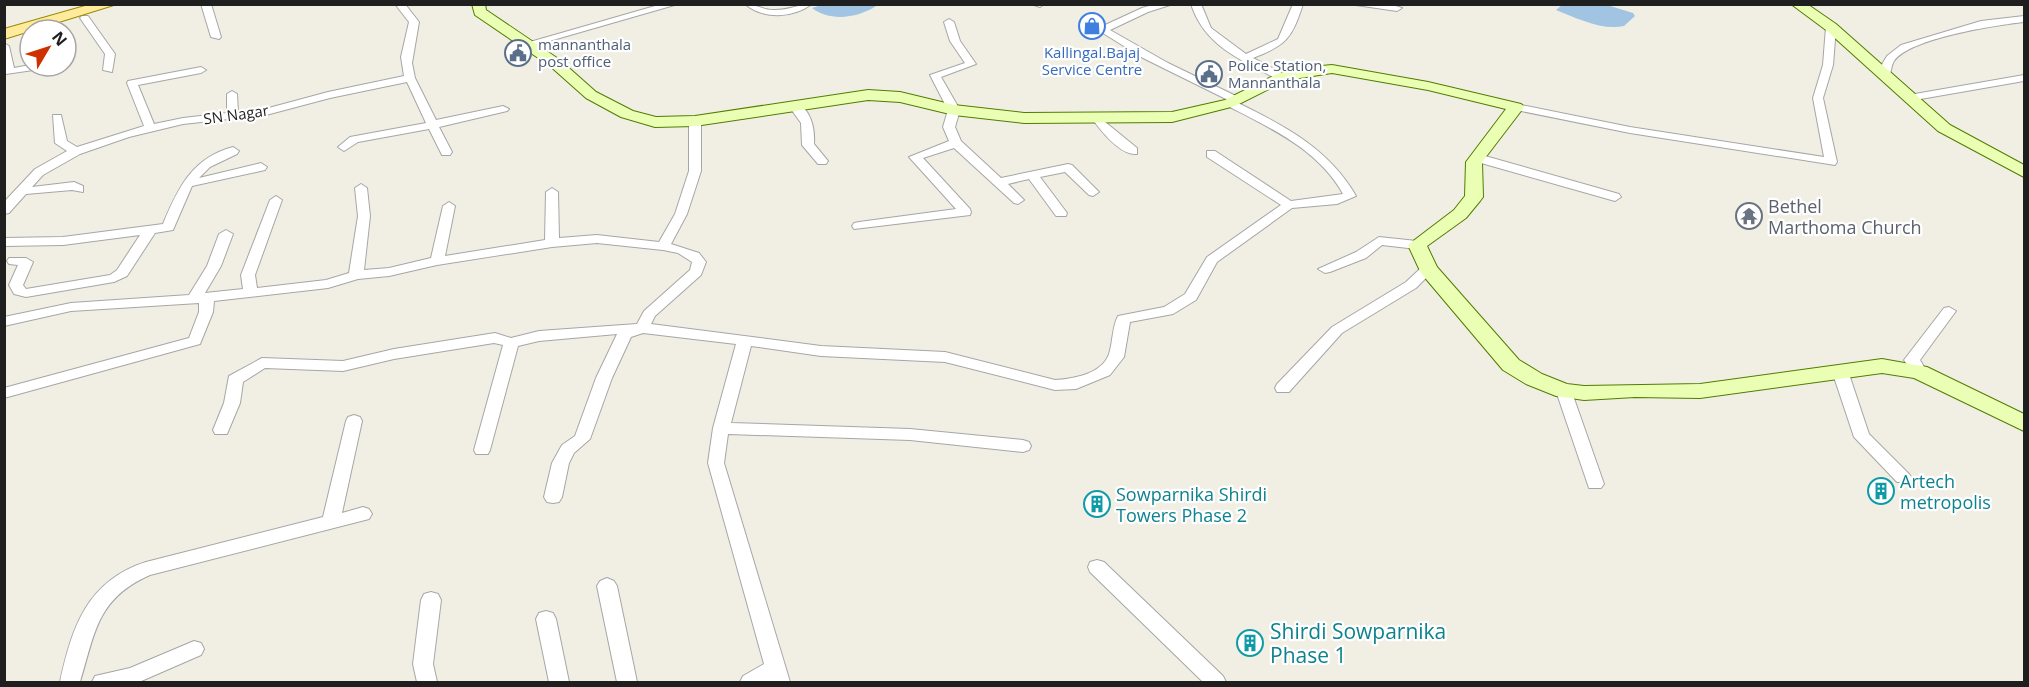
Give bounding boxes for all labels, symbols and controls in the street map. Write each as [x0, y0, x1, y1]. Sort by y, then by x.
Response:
shop icon: Kallingal.Bajaj Service Centre [1077, 11, 1107, 41]
north arrow [18, 18, 78, 78]
text: N [47, 27, 72, 51]
place label: mannanthala post office [538, 34, 631, 71]
public building icon: mannanthala post office [503, 38, 533, 68]
place label: Kallingal.Bajaj Service Centre [1042, 42, 1142, 79]
place label: Police Station, Mannanthala [1228, 55, 1326, 92]
public building icon: Police Station, Mannanthala [1194, 59, 1224, 89]
street label: SN Nagar [202, 100, 270, 128]
place label: Bethel Marthoma Church [1768, 194, 1922, 239]
temple icon: Bethel Marthoma Church [1734, 201, 1764, 231]
place label: Artech metropolis [1900, 469, 1991, 514]
building icon: Artech metropolis [1866, 476, 1896, 506]
place label: Sowparnika Shirdi Towers Phase 2 [1116, 482, 1267, 527]
building icon: Sowparnika Shirdi Towers Phase 2 [1082, 489, 1112, 519]
place label: Shirdi Sowparnika Phase 1 [1270, 617, 1446, 669]
building icon: Shirdi Sowparnika Phase 1 [1235, 628, 1265, 658]

